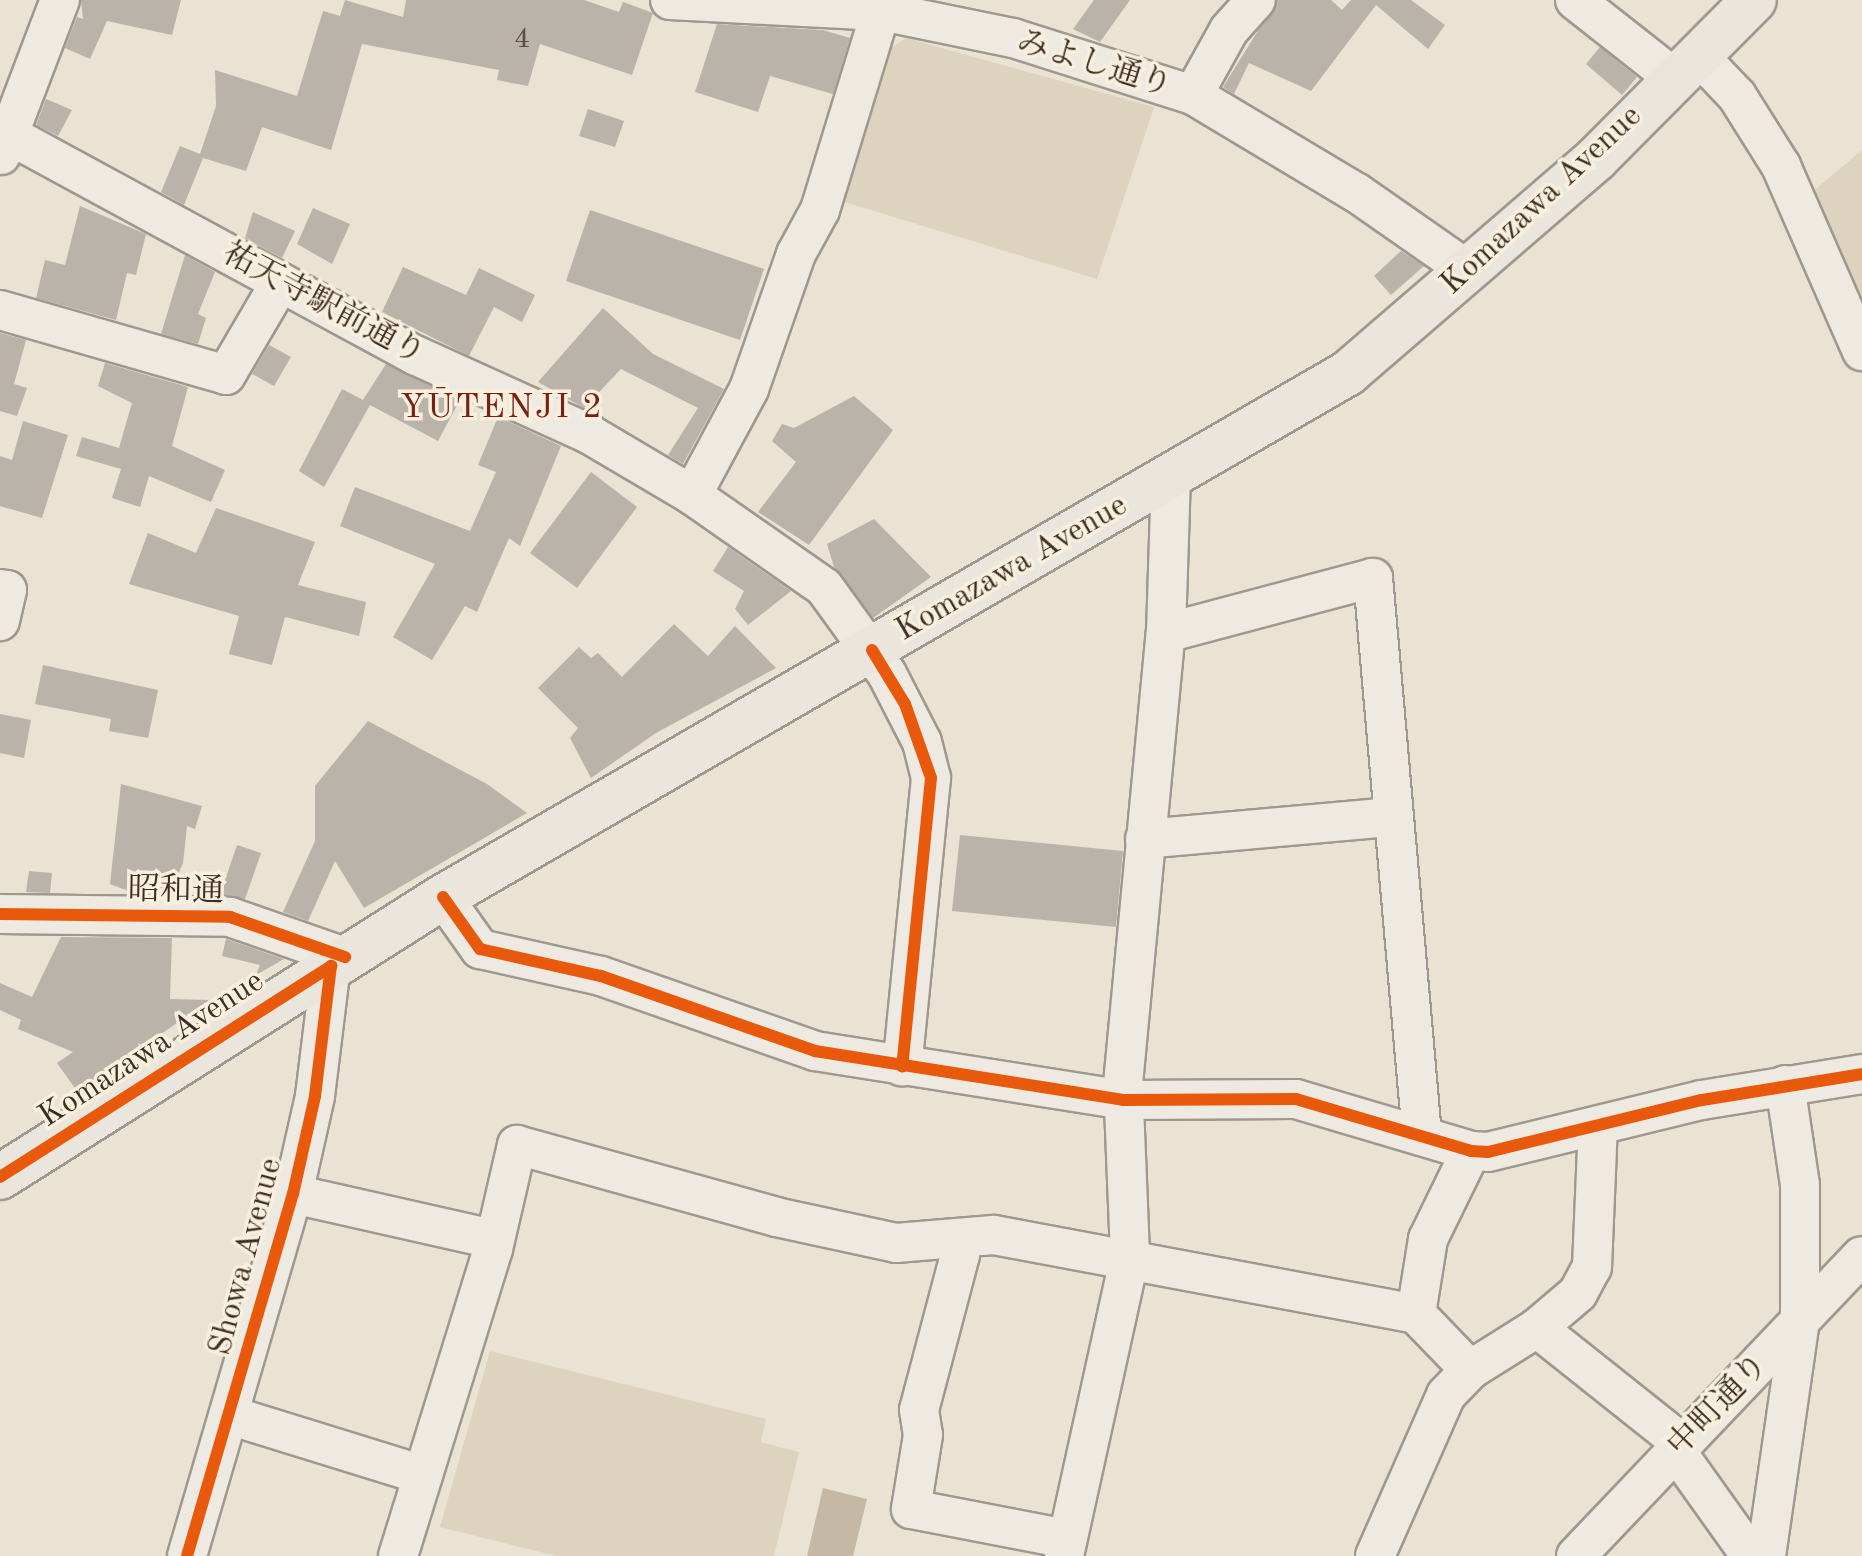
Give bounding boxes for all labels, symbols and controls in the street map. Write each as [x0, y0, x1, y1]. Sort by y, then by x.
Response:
house number: 4 [514, 23, 530, 57]
street label: みよし通り [1012, 23, 1176, 107]
street label: Komazawa Avenue [1434, 98, 1650, 304]
street label: 祐天寺駅前通り [215, 235, 431, 375]
district label: YŪTENJI 2 [400, 389, 604, 429]
street label: Komazawa Avenue [890, 487, 1134, 651]
street label: 昭和通 [128, 872, 224, 912]
street label: Komazawa Avenue [32, 963, 272, 1137]
street label: Showa Avenue [202, 1154, 292, 1360]
street label: 中町通り [1661, 1347, 1777, 1465]

